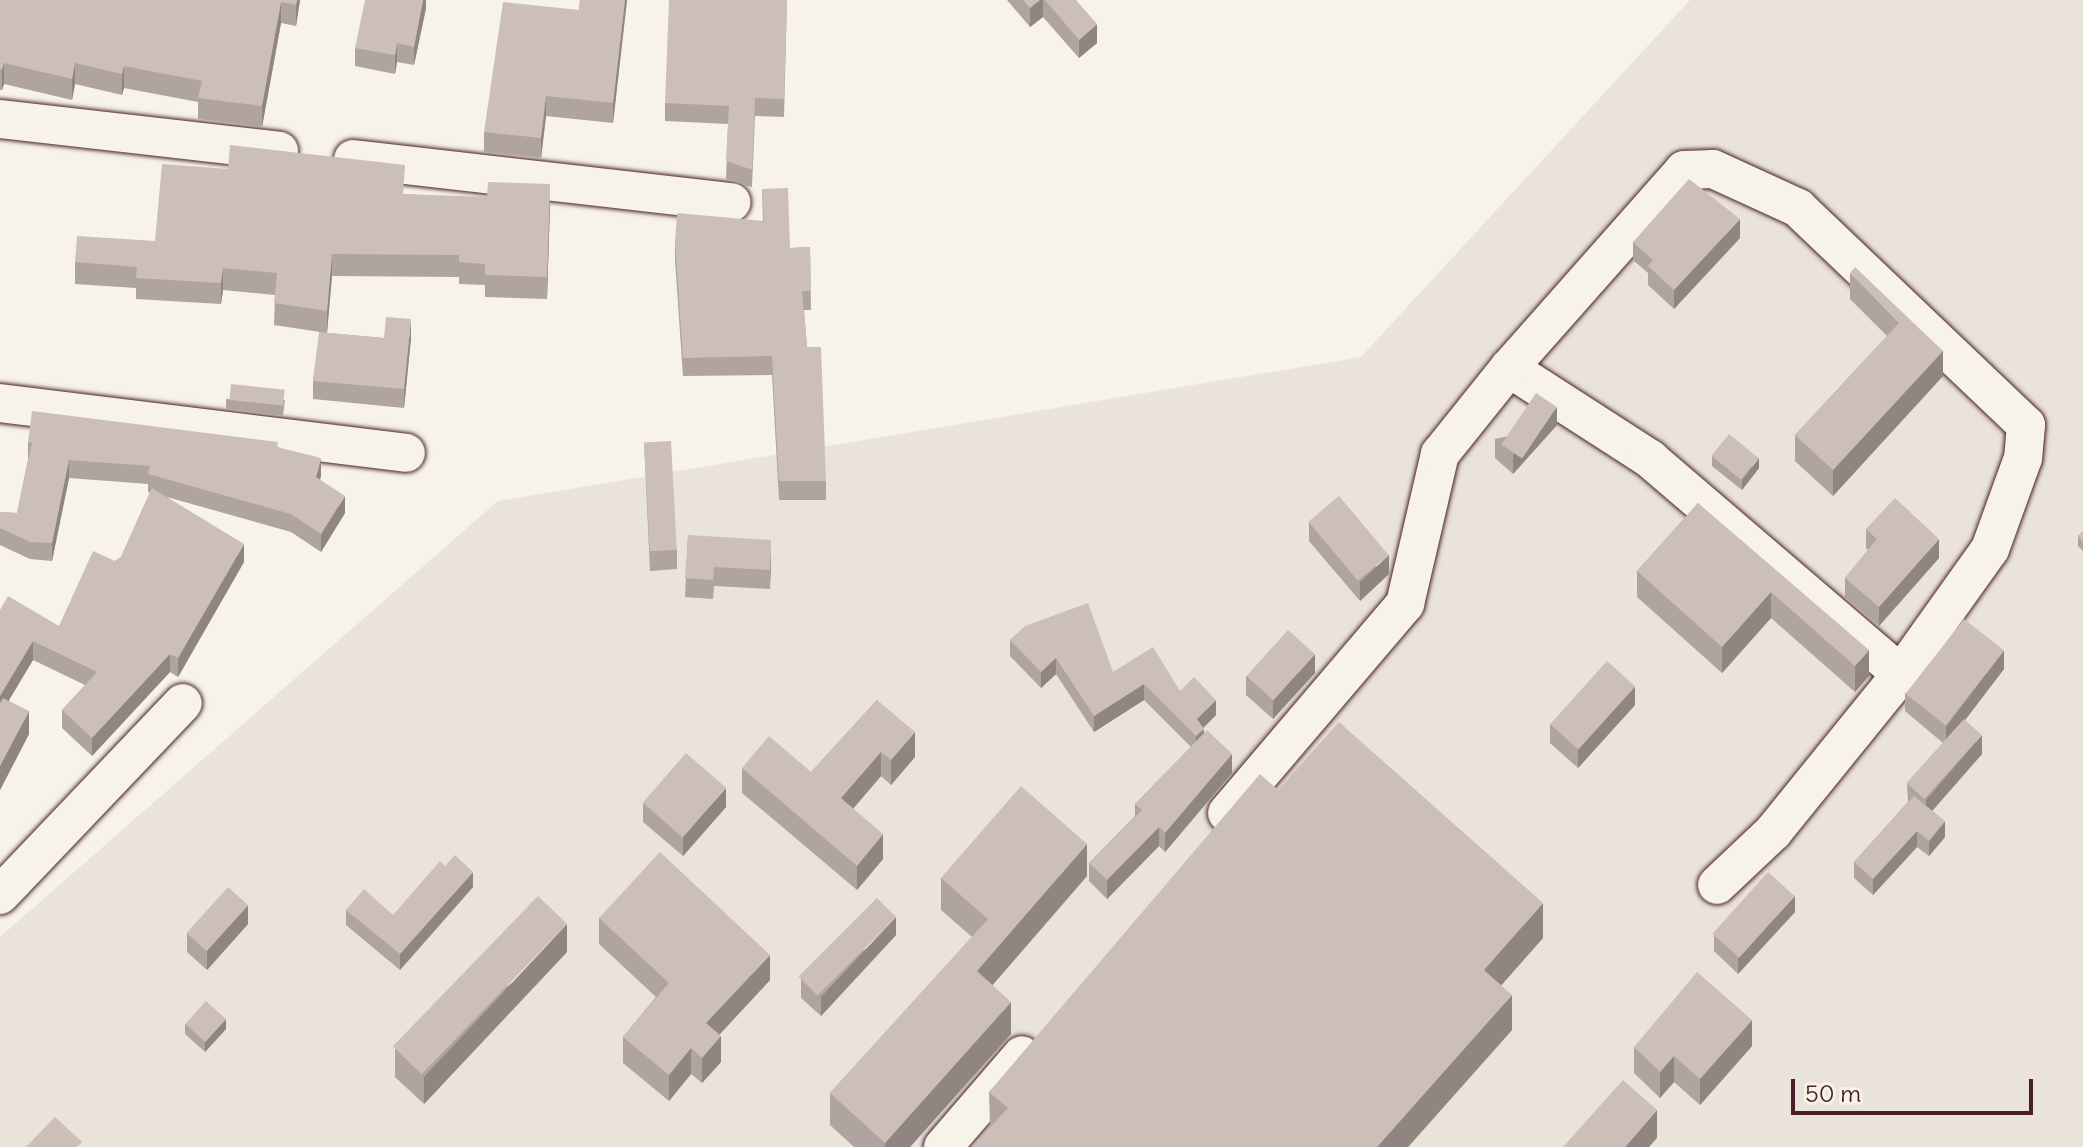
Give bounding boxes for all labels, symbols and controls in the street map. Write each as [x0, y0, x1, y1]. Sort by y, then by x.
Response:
scale bar [1795, 1063, 2037, 1113]
text: 50 m [1805, 1078, 1861, 1108]

